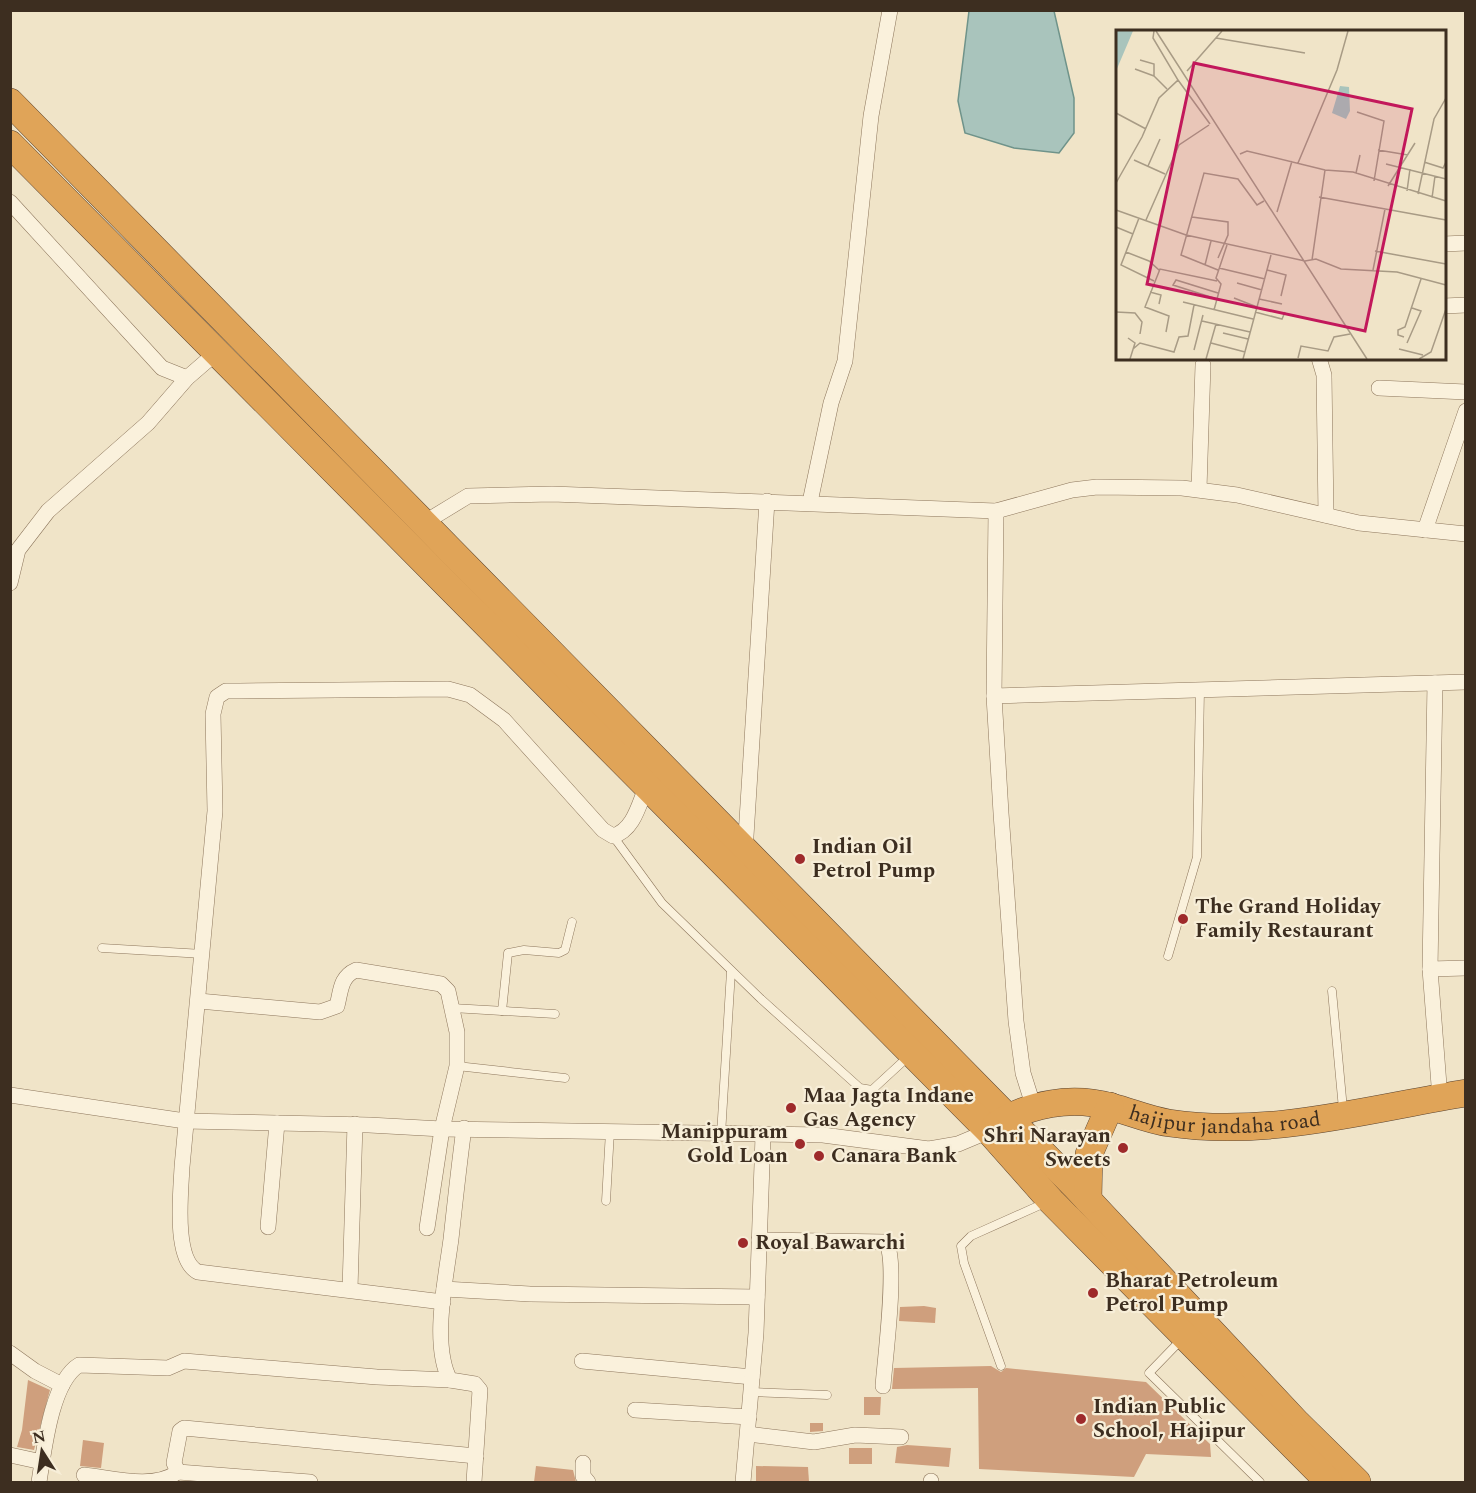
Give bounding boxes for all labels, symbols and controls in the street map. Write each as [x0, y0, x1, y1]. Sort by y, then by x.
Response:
inset map [1116, 30, 1446, 360]
place label: Indian Oil Petrol Pump [812, 831, 935, 887]
marker: Indian Oil Petrol Pump [793, 852, 807, 866]
place label: The Grand Holiday Family Restaurant [1195, 891, 1381, 947]
marker: The Grand Holiday Family Restaurant [1176, 912, 1190, 926]
place label: Maa Jagta Indane Gas Agency [803, 1080, 974, 1136]
street label: hajipur jandaha road [1124, 1097, 1323, 1143]
marker: Maa Jagta Indane Gas Agency [784, 1101, 798, 1115]
place label: Manippuram Gold Loan [660, 1116, 788, 1172]
place label: Shri Narayan Sweets [983, 1120, 1111, 1176]
marker: Manippuram Gold Loan [793, 1137, 807, 1151]
place label: Canara Bank [831, 1140, 957, 1172]
marker: Shri Narayan Sweets [1116, 1141, 1130, 1155]
marker: Canara Bank [812, 1149, 826, 1163]
place label: Royal Bawarchi [755, 1227, 906, 1259]
marker: Royal Bawarchi [736, 1236, 750, 1250]
place label: Bharat Petroleum Petrol Pump [1105, 1265, 1278, 1321]
marker: Bharat Petroleum Petrol Pump [1086, 1286, 1100, 1300]
place label: Indian Public School, Hajipur [1093, 1391, 1245, 1447]
marker: Indian Public School, Hajipur [1074, 1412, 1088, 1426]
north arrow [12, 1421, 72, 1481]
text: N [30, 1424, 48, 1450]

